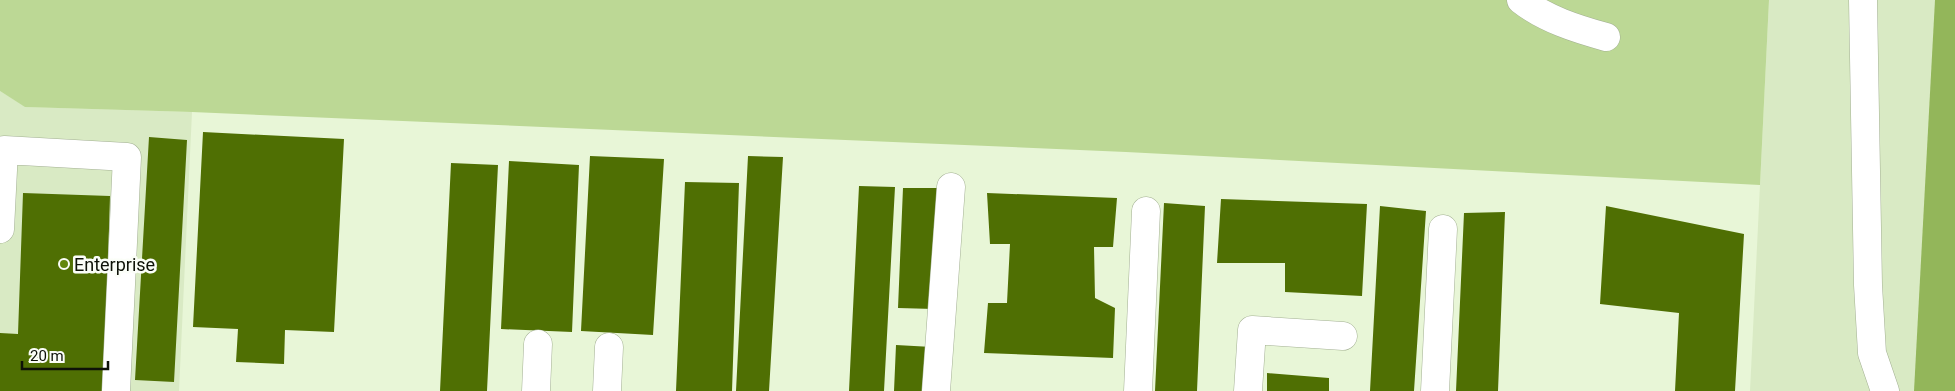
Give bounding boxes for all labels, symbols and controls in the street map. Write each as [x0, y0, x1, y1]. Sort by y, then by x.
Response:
place label: Enterprise [74, 254, 155, 275]
marker: Enterprise [58, 258, 70, 270]
scale bar [22, 338, 109, 370]
text: 20 m [30, 347, 64, 365]

